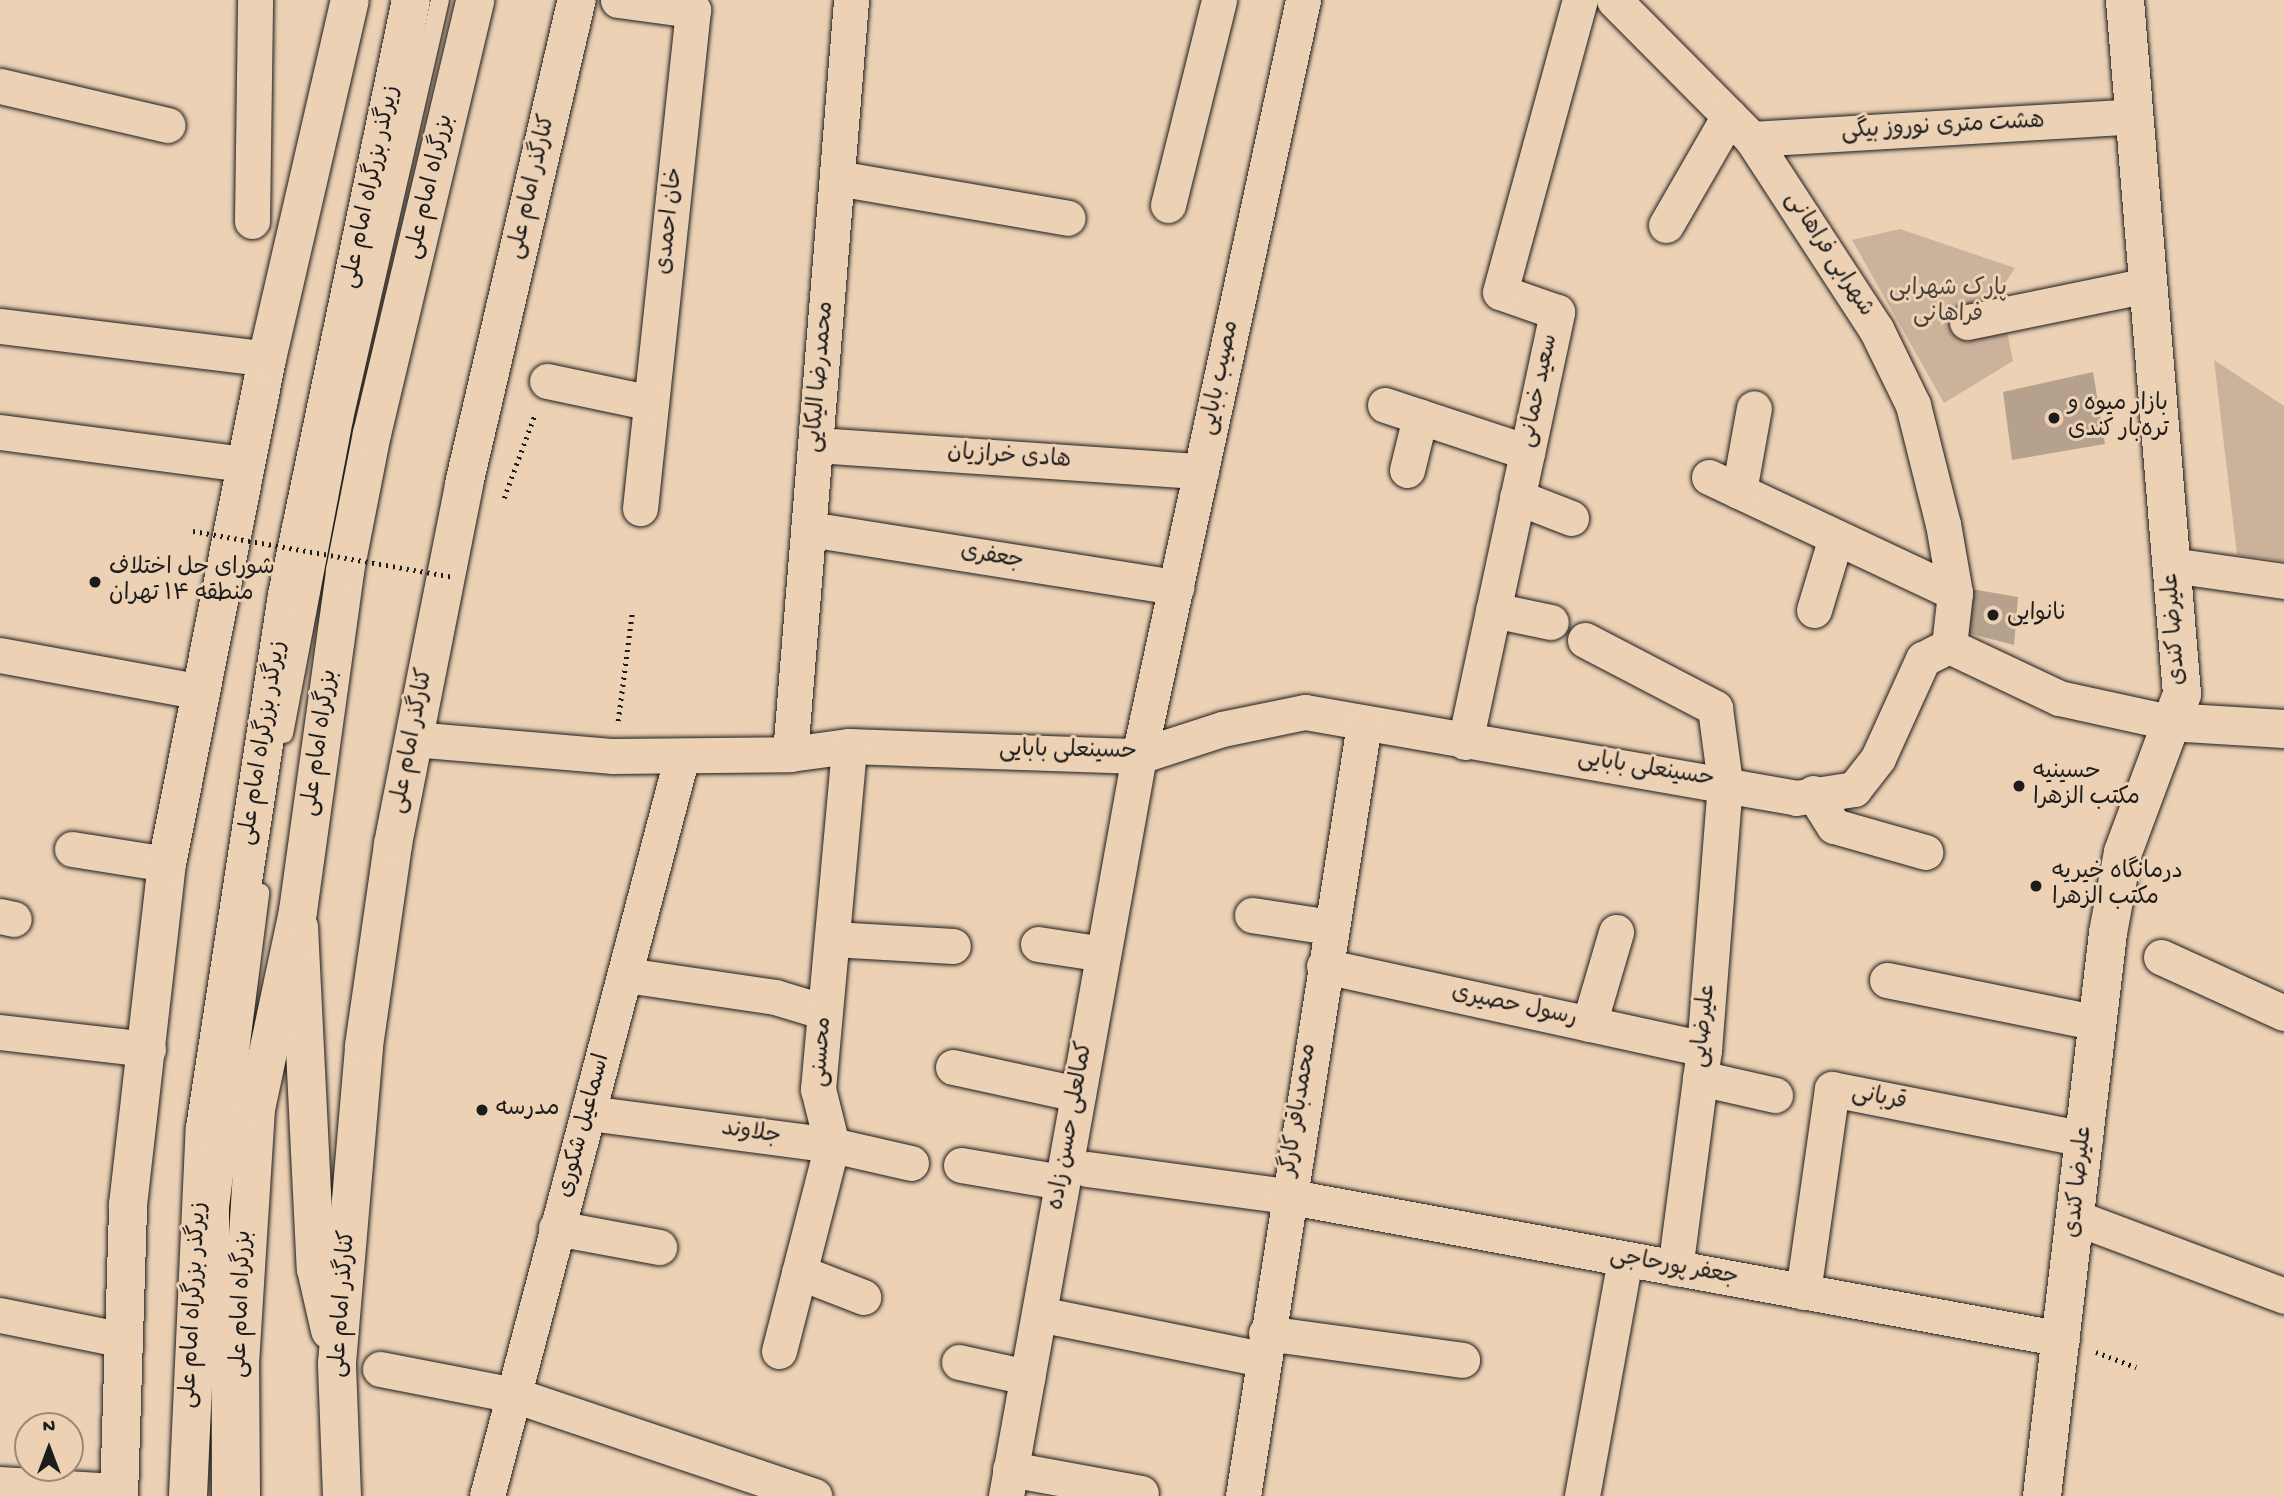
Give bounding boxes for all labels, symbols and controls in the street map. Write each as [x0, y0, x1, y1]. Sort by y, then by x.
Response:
street label: زیرگذر بزرگراه امام علی [337, 83, 407, 291]
street label: هشت متری نوروز بیگی [1841, 109, 2045, 147]
street label: بزرگراه امام علی [401, 112, 461, 262]
street label: کنارگذر امام علی [503, 112, 563, 262]
street label: خان احمدی [652, 166, 690, 276]
street label: شهرابی فراهانی [1777, 187, 1879, 323]
park label: پارک شهرابی فراهانی [1889, 276, 2007, 330]
street label: محمدرضا الیکایی [801, 300, 841, 454]
street label: مصیب بابایی [1195, 318, 1247, 438]
street label: سعید خمانی [1515, 332, 1565, 450]
place label: بازار میوه و تره‌بار کندی [2068, 391, 2169, 445]
marker: بازار میوه و تره‌بار کندی [2046, 410, 2062, 426]
street label: هادی خرازیان [946, 440, 1072, 476]
street label: جعفری [958, 539, 1026, 577]
place label: شورای حل اختلاف منطقه ۱۴ تهران [109, 555, 275, 609]
street label: علیرضا کندی [2158, 572, 2194, 686]
marker: شورای حل اختلاف منطقه ۱۴ تهران [87, 574, 103, 590]
place label: نانوایی [2007, 601, 2067, 629]
marker: نانوایی [1985, 607, 2001, 623]
street label: زیرگذر بزرگراه امام علی [234, 639, 294, 847]
street label: کنارگذر امام علی [385, 666, 441, 816]
street label: بزرگراه امام علی [297, 668, 345, 818]
street label: حسینعلی بابایی [999, 737, 1137, 767]
street label: حسینعلی بابایی [1576, 746, 1716, 794]
place label: حسینیه مکتب الزهرا [2033, 759, 2140, 813]
marker: حسینیه مکتب الزهرا [2011, 778, 2027, 794]
place label: درمانگاه خیریه مکتب الزهرا [2052, 859, 2183, 913]
marker: درمانگاه خیریه مکتب الزهرا [2026, 876, 2046, 896]
street label: رسول حصیری [1449, 980, 1579, 1034]
street label: علیرضایی [1687, 983, 1723, 1069]
street label: محسنی [807, 1016, 839, 1088]
street label: کمالعلی حسن زاده [1044, 1039, 1100, 1213]
street label: محمدباقر کارگر [1276, 1042, 1324, 1178]
street label: اسماعیل شکوری [553, 1051, 617, 1201]
street label: قربانی [1849, 1080, 1909, 1118]
place label: مدرسه [496, 1096, 560, 1124]
marker: مدرسه [474, 1102, 490, 1118]
street label: جلاوند [719, 1116, 783, 1152]
street label: علیرضا کندی [2060, 1125, 2100, 1239]
street label: زیرگذر بزرگراه امام علی [176, 1201, 214, 1409]
street label: بزرگراه امام علی [227, 1230, 259, 1378]
street label: کنارگذر امام علی [325, 1230, 363, 1378]
street label: جعفر پورحاجی [1608, 1243, 1740, 1293]
north arrow [14, 1412, 84, 1482]
text: N [43, 1416, 55, 1439]

